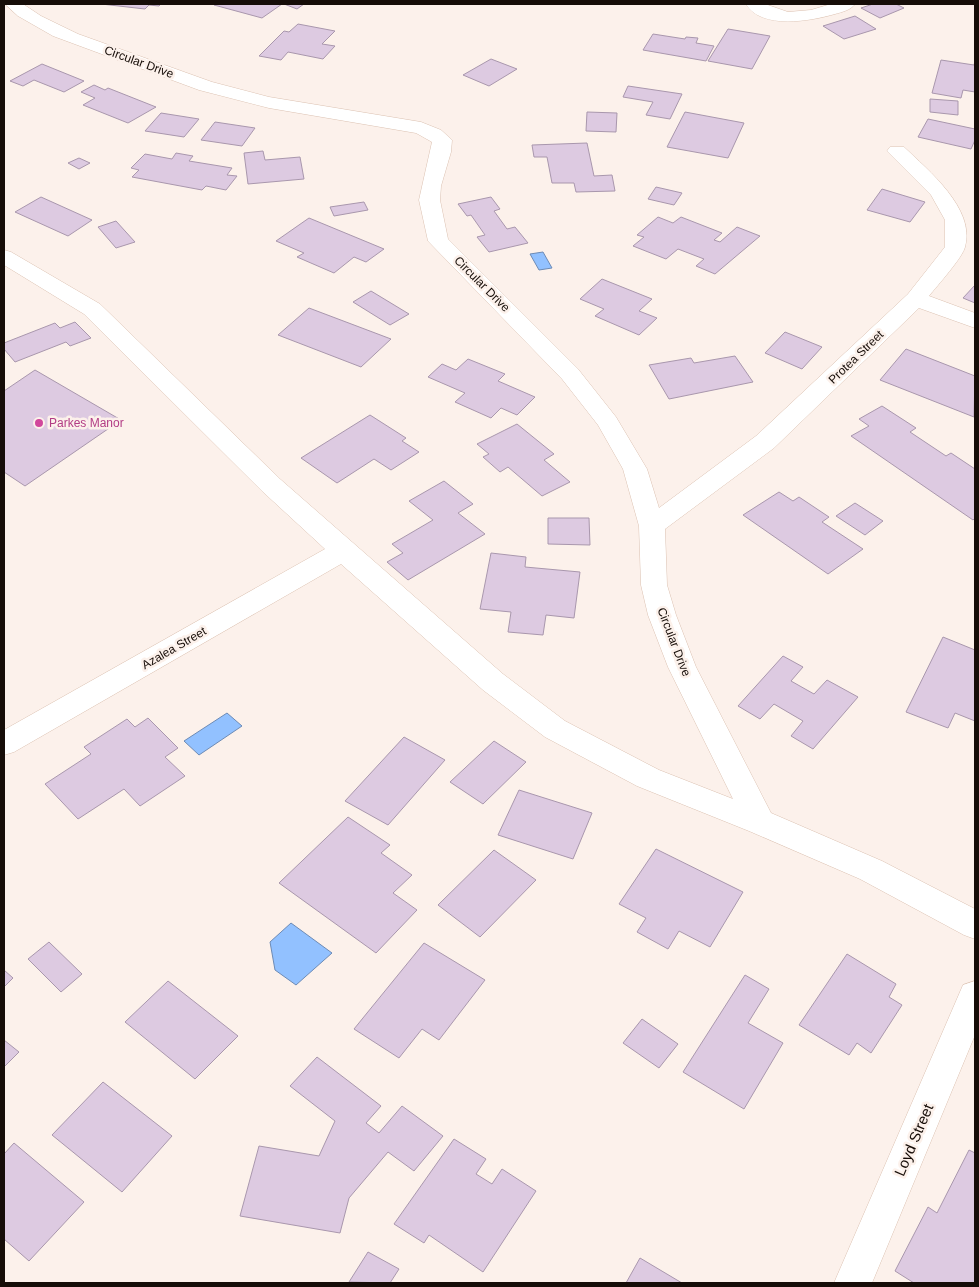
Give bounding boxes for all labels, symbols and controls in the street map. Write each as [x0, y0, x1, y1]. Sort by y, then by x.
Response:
street label: Circular Drive [102, 43, 176, 81]
street label: Circular Drive [451, 253, 513, 315]
street label: Protea Street [826, 327, 887, 387]
place label: Parkes Manor [49, 416, 124, 430]
marker: Parkes Manor [33, 417, 45, 429]
street label: Circular Drive [654, 606, 694, 679]
street label: Azalea Street [139, 624, 209, 672]
street label: Loyd Street [891, 1100, 937, 1178]

